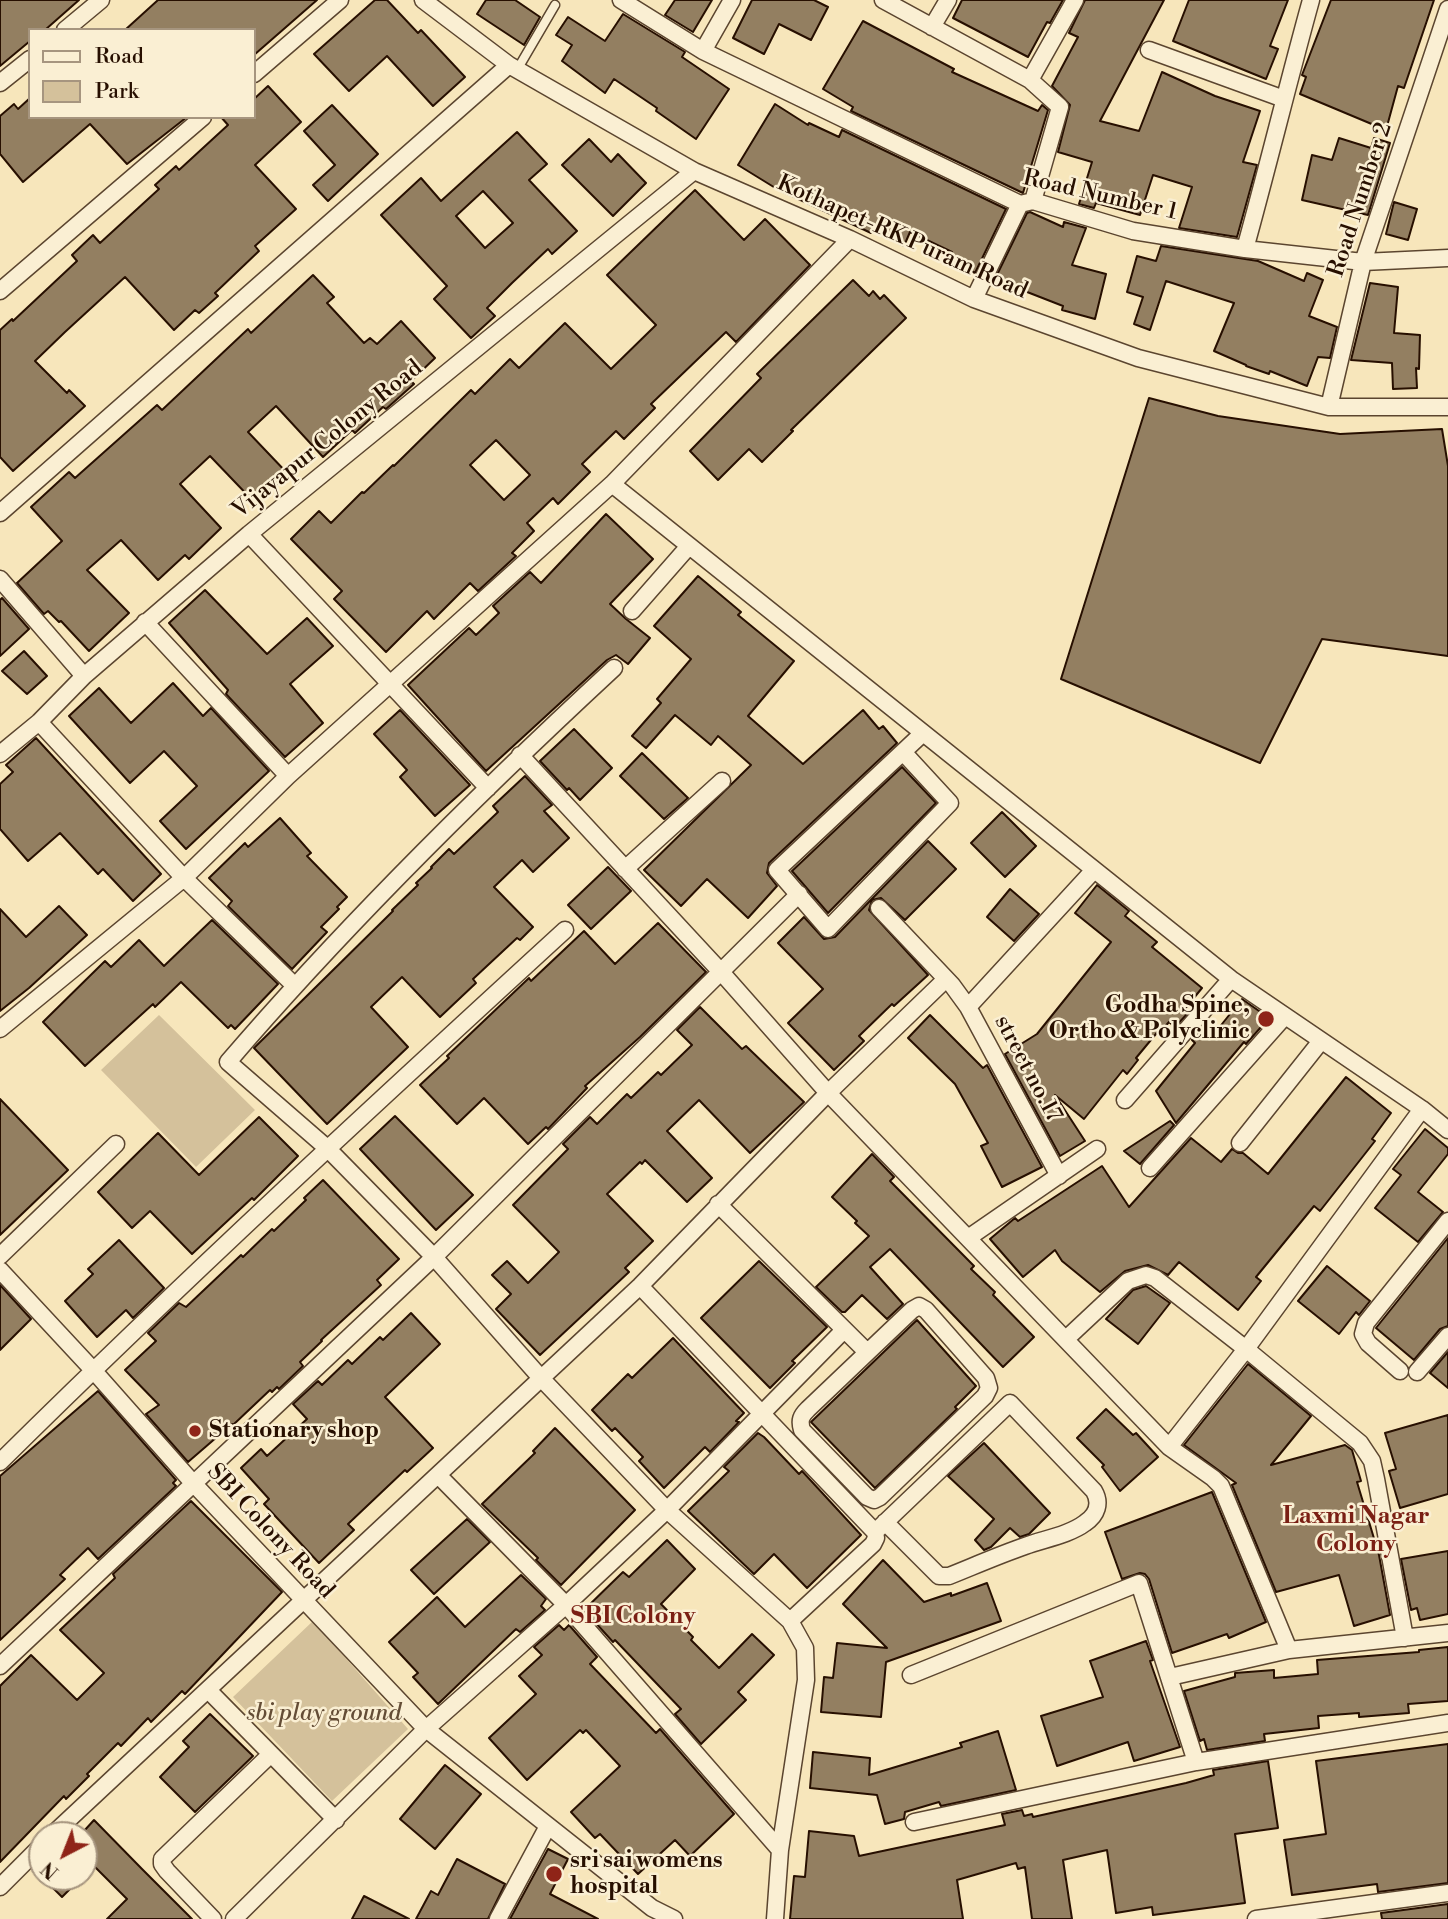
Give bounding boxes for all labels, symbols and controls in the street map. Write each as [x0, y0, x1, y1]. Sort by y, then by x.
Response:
legend [28, 28, 256, 119]
text: Road [95, 44, 144, 70]
text: Park [95, 79, 139, 105]
street label: Road Number 2 [1323, 119, 1399, 281]
street label: Road Number 1 [1020, 165, 1180, 227]
street label: Kothapet-RK Puram Road [772, 170, 1032, 306]
street label: Vijayapur Colony Road [227, 355, 429, 525]
place label: Godha Spine, Ortho & Polyclinic [1049, 992, 1250, 1046]
marker: Godha Spine, Ortho & Polyclinic [1256, 1009, 1276, 1029]
street label: street no.17 [987, 1011, 1067, 1127]
place label: Stationary shop [209, 1417, 379, 1445]
marker: Stationary shop [187, 1423, 203, 1439]
street label: SBI Colony Road [201, 1459, 339, 1605]
district label: Laxmi Nagar Colony [1282, 1503, 1430, 1559]
district label: SBI Colony [571, 1603, 695, 1631]
park label: sbi play ground [247, 1700, 401, 1728]
north arrow [28, 1821, 98, 1891]
place label: sri sai womens hospital [570, 1847, 723, 1901]
text: N [37, 1856, 64, 1884]
marker: sri sai womens hospital [544, 1864, 564, 1884]

